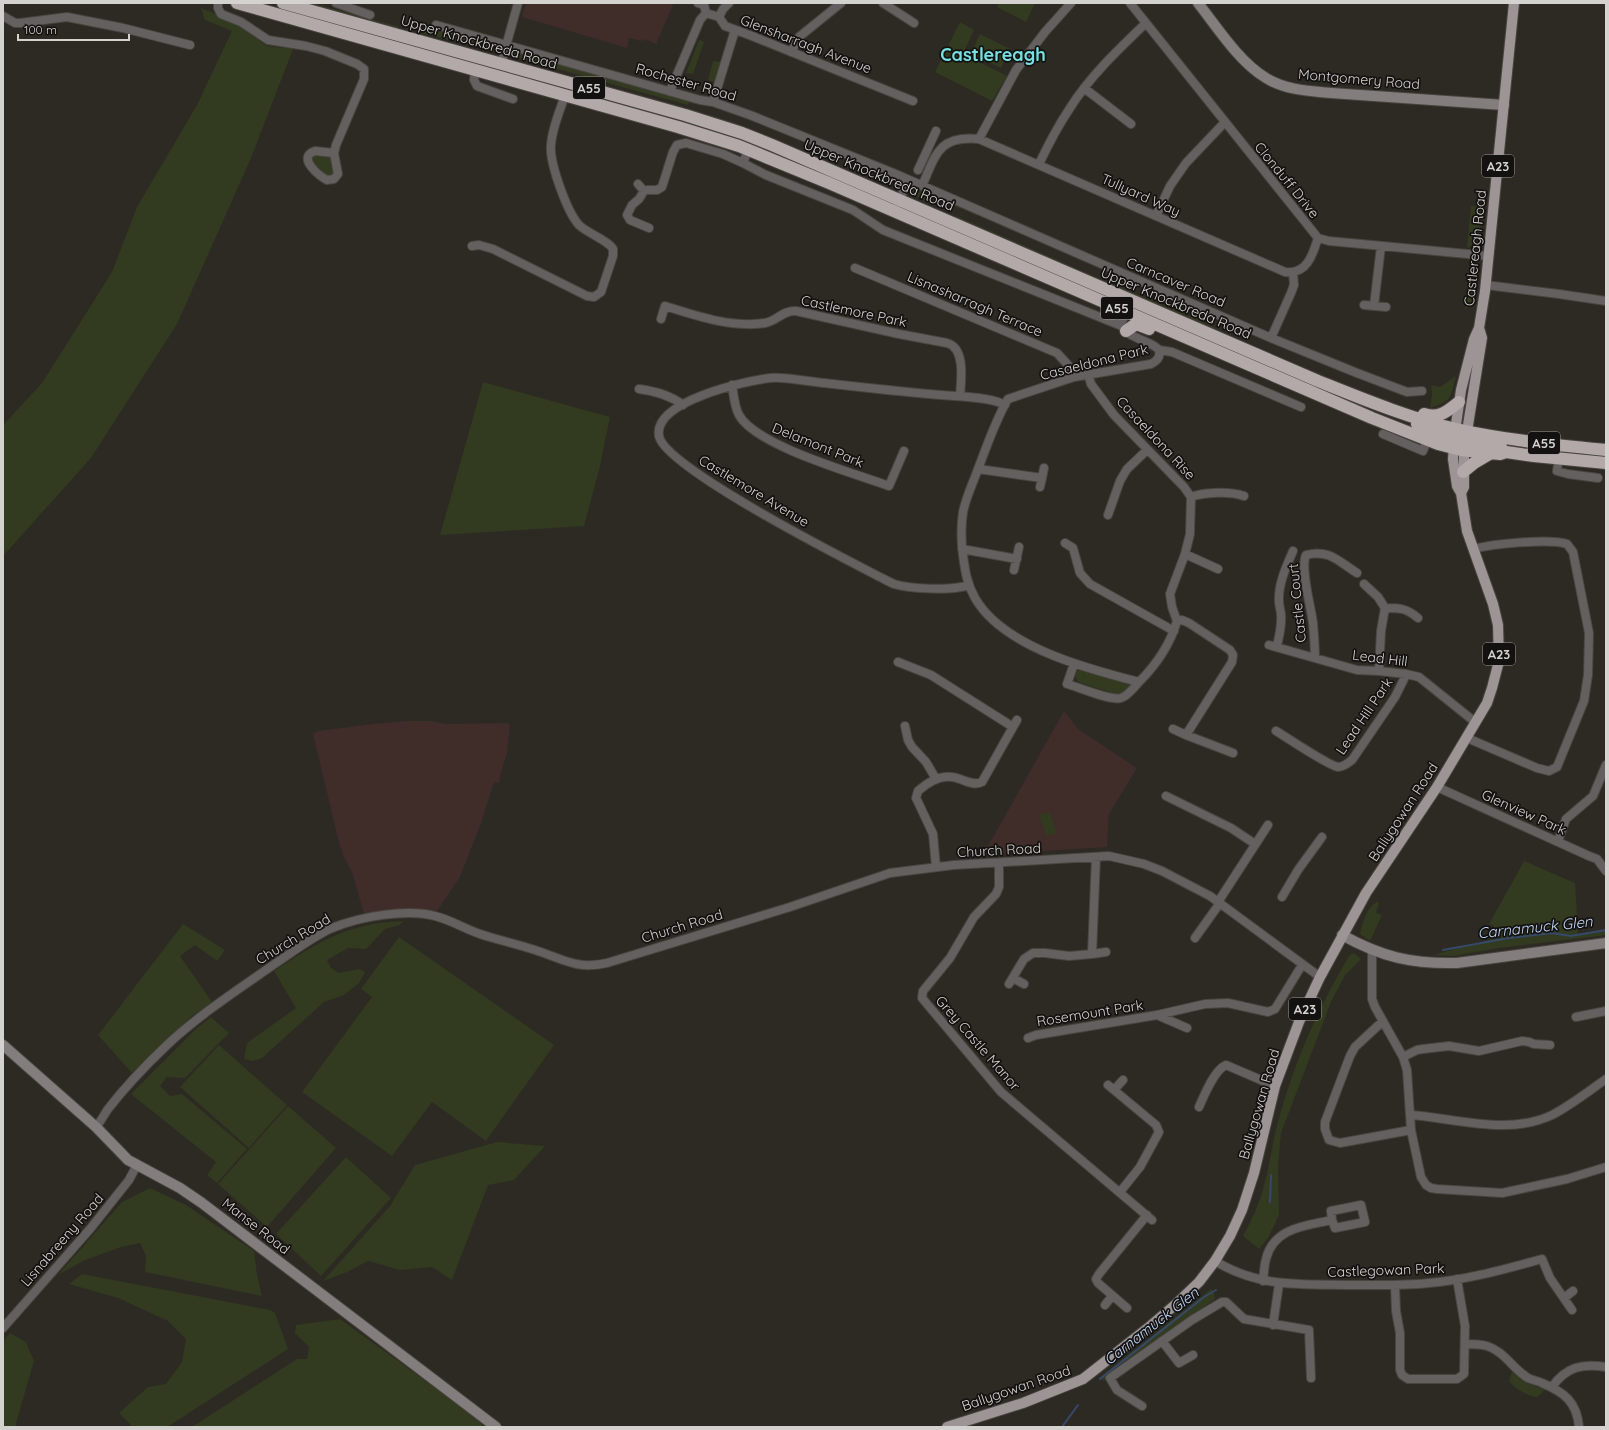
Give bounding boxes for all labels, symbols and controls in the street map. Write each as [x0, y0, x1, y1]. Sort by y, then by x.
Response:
street label: Upper Knockbreda Road [399, 11, 559, 73]
street label: Glensharragh Avenue [738, 11, 874, 77]
scale bar [18, 16, 129, 42]
text: 100 m [24, 22, 57, 37]
district label: Castlereagh [940, 43, 1046, 66]
street label: Rochester Road [634, 59, 738, 105]
street label: Montgomery Road [1297, 65, 1421, 93]
road number: A55 [573, 77, 605, 99]
street label: Upper Knockbreda Road [801, 135, 957, 215]
street label: Clonduff Drive [1251, 138, 1323, 222]
road number: A23 [1482, 155, 1514, 177]
street label: Tullyard Way [1099, 170, 1183, 220]
street label: Castlereagh Road [1460, 189, 1490, 307]
street label: Carncaver Road [1124, 253, 1228, 311]
street label: Upper Knockbreda Road [1098, 263, 1254, 343]
street label: Lisnasharragh Terrace [905, 267, 1045, 341]
street label: Castlemore Park [799, 291, 909, 331]
road number: A55 [1101, 297, 1133, 319]
street label: Casaeldona Park [1038, 340, 1150, 384]
street label: Casaeldona Rise [1113, 392, 1199, 484]
street label: Delamont Park [770, 418, 866, 472]
road number: A55 [1528, 432, 1560, 454]
street label: Castlemore Avenue [695, 451, 813, 531]
street label: Castle Court [1284, 562, 1310, 643]
road number: A23 [1483, 643, 1515, 665]
street label: Lead Hill [1351, 646, 1409, 670]
street label: Lead Hill Park [1332, 674, 1396, 758]
street label: Ballygowan Road [1364, 759, 1442, 865]
street label: Glenview Park [1479, 785, 1569, 839]
street label: Church Road [957, 839, 1041, 861]
street label: Church Road [639, 905, 725, 947]
street label: Church Road [252, 910, 334, 968]
water label: Carnamuck Glen [1477, 911, 1594, 942]
street label: Grey Castle Manor [932, 992, 1025, 1095]
street label: Rosemount Park [1035, 996, 1145, 1030]
road number: A23 [1289, 998, 1321, 1020]
street label: Ballygowan Road [1235, 1047, 1283, 1161]
street label: Lisnabreeny Road [17, 1190, 107, 1290]
street label: Manse Road [218, 1194, 294, 1258]
street label: Castlegowan Park [1327, 1259, 1445, 1281]
water label: Carnamuck Glen [1100, 1283, 1203, 1369]
street label: Ballygowan Road [959, 1361, 1073, 1415]

